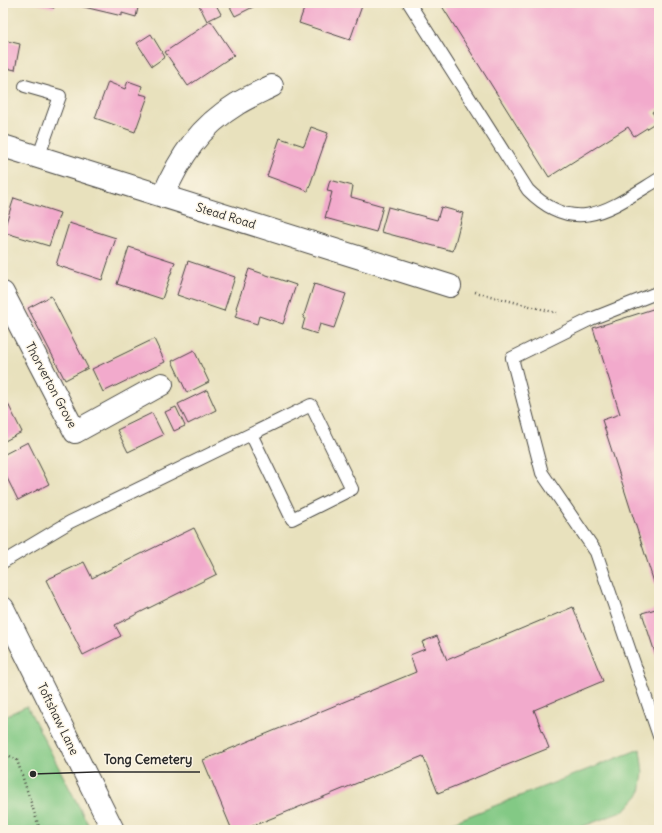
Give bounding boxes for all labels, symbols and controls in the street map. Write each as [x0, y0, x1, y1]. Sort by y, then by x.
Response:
street label: Stead Road [194, 199, 258, 232]
street label: Thorverton Grove [22, 339, 80, 430]
street label: Toftshaw Lane [35, 680, 82, 757]
callout: Tong Cemetery [95, 747, 200, 772]
text: Tong Cemetery [104, 751, 192, 768]

